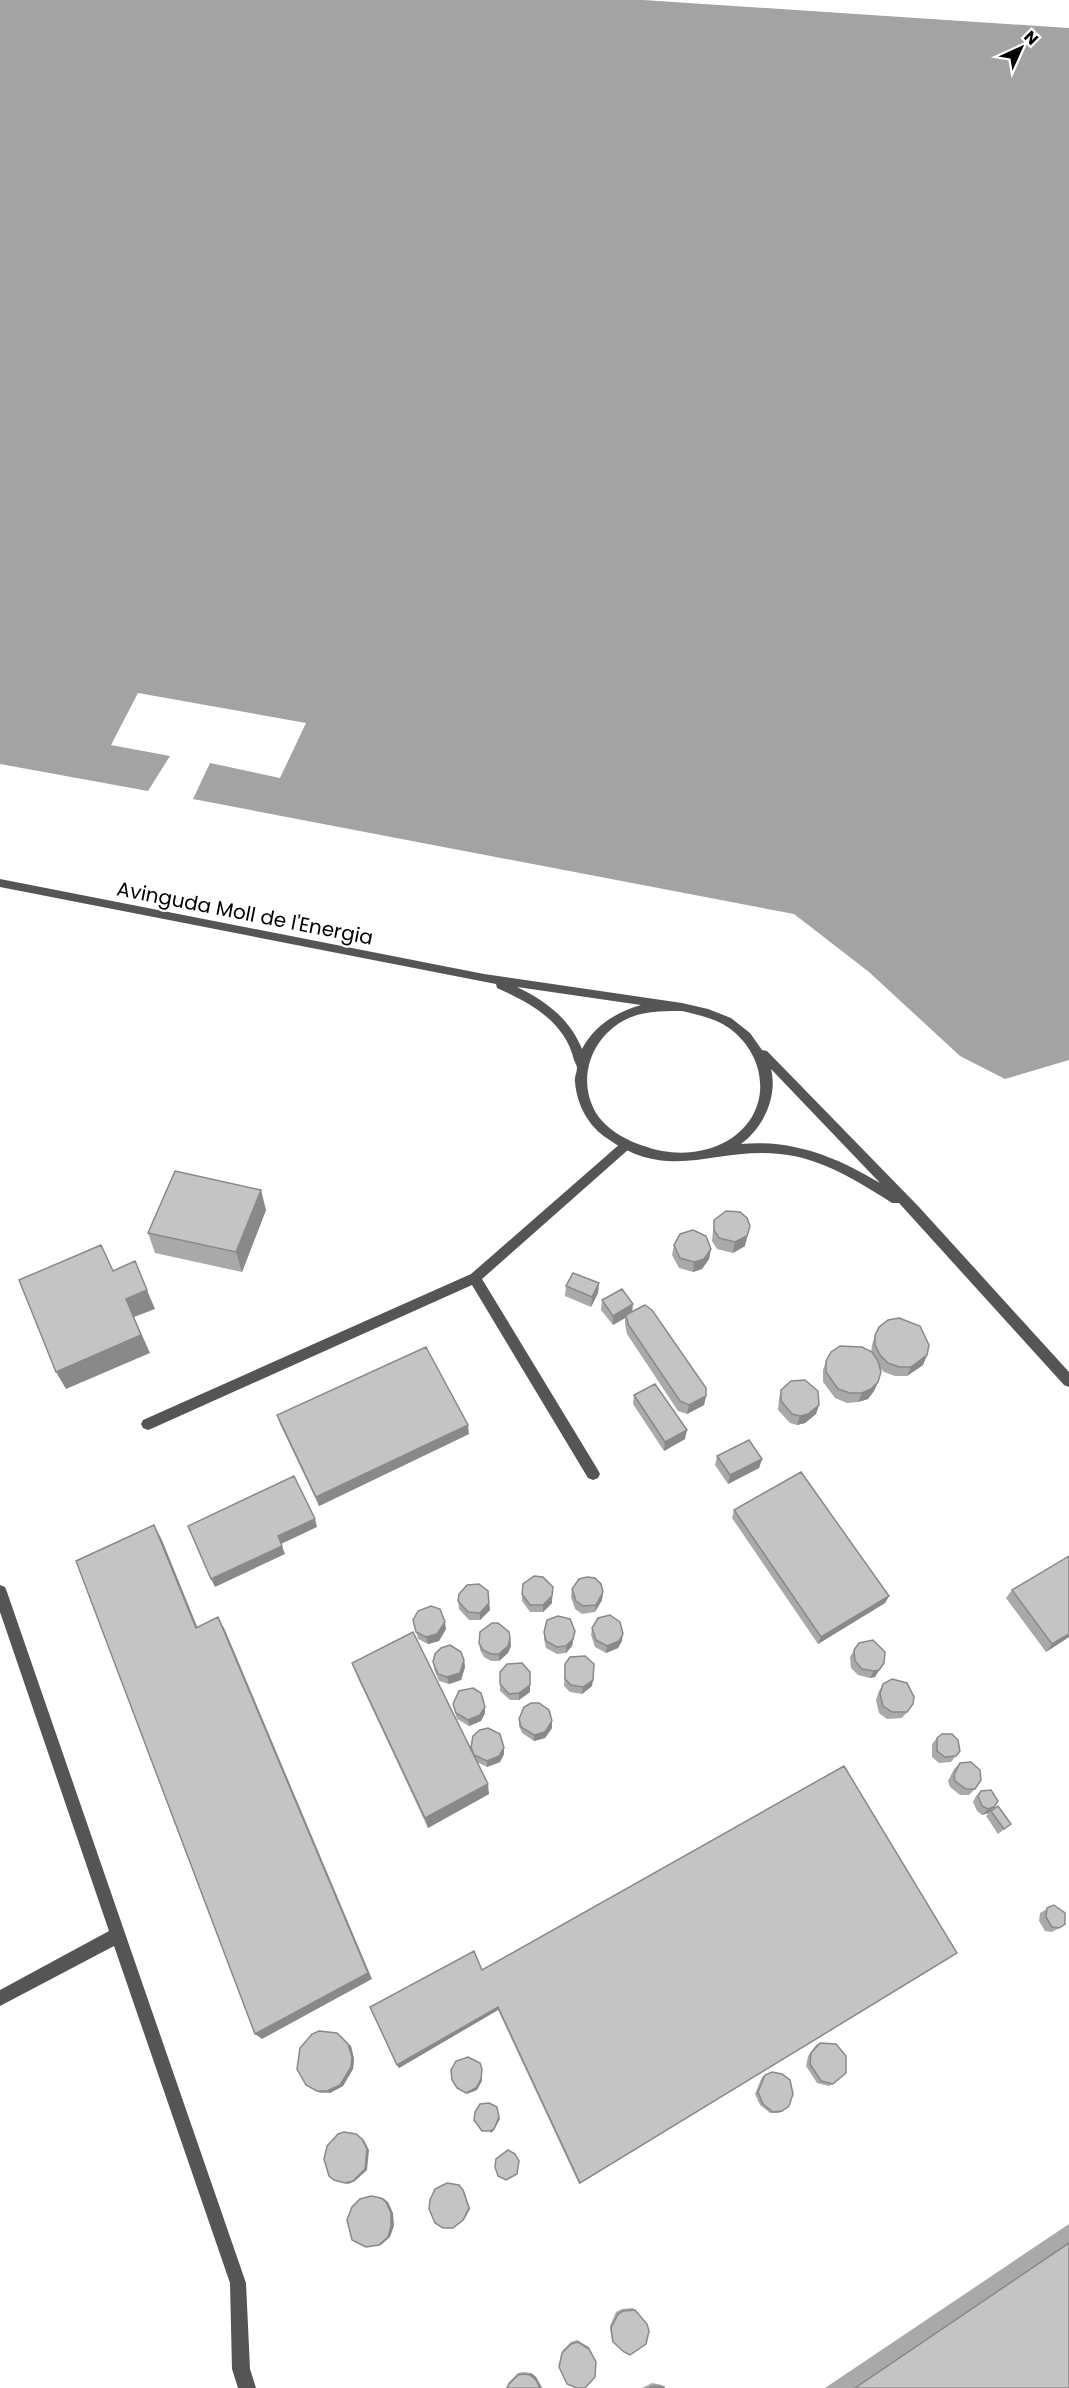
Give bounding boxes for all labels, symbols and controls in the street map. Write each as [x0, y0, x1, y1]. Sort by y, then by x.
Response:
north arrow [991, 18, 1051, 78]
text: N [1019, 25, 1044, 50]
street label: Avinguda Moll de l'Energia [114, 874, 376, 952]

